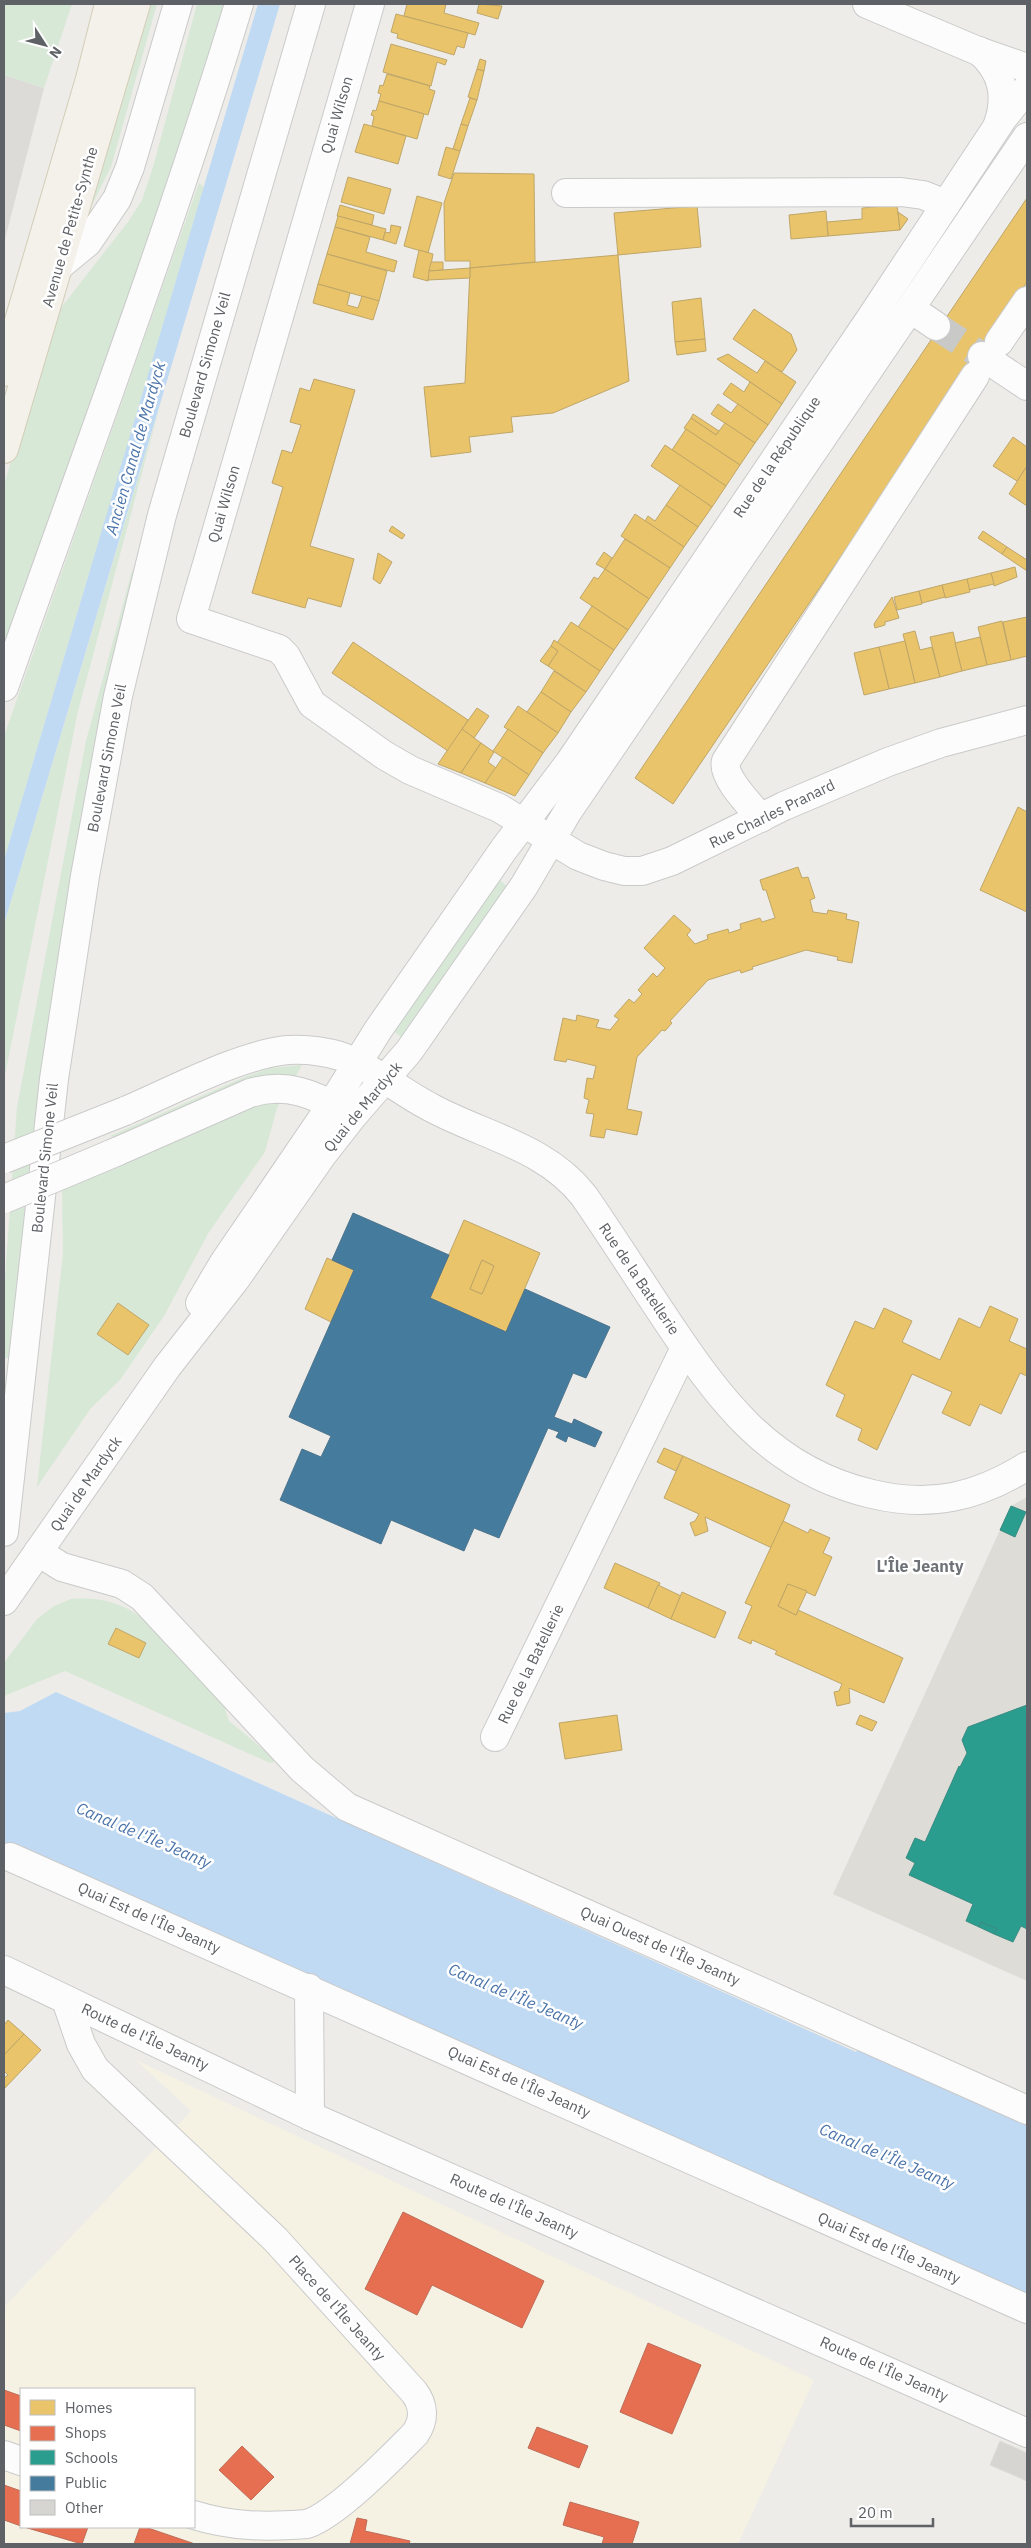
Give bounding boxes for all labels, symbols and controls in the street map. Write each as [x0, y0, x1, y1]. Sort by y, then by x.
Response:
north arrow [20, 20, 70, 70]
text: N [45, 43, 66, 62]
street label: Quai Wilson [316, 74, 357, 156]
street label: Avenue de Petite-Synthe [37, 144, 102, 309]
street label: Boulevard Simone Veil [175, 290, 234, 440]
water label: Ancien Canal de Mardyck [100, 359, 169, 538]
street label: Rue de la République [729, 392, 824, 521]
street label: Quai Wilson [203, 463, 244, 545]
street label: Boulevard Simone Veil [83, 682, 130, 834]
street label: Rue Charles Pranard [706, 775, 838, 852]
street label: Quai de Mardyck [319, 1058, 406, 1156]
street label: Boulevard Simone Veil [27, 1082, 62, 1234]
street label: Rue de la Batellerie [595, 1219, 684, 1338]
street label: Quai de Mardyck [46, 1432, 126, 1535]
district label: L'Île Jeanty [876, 1556, 964, 1576]
street label: Rue de la Batellerie [493, 1601, 568, 1727]
water label: Canal de l'Île Jeanty [74, 1798, 215, 1873]
street label: Quai Est de l'Île Jeanty [75, 1877, 224, 1958]
street label: Quai Ouest de l'Île Jeanty [577, 1902, 744, 1990]
water label: Canal de l'Île Jeanty [446, 1959, 587, 2034]
street label: Route de l'Île Jeanty [78, 1999, 212, 2075]
street label: Quai Est de l'Île Jeanty [445, 2041, 594, 2122]
water label: Canal de l'Île Jeanty [817, 2119, 958, 2194]
street label: Route de l'Île Jeanty [447, 2169, 582, 2243]
street label: Quai Est de l'Île Jeanty [815, 2207, 964, 2288]
street label: Place de l'Île Jeanty [285, 2251, 390, 2365]
street label: Route de l'Île Jeanty [817, 2332, 952, 2406]
legend [20, 2388, 195, 2528]
text: Homes [65, 2398, 113, 2417]
text: Shops [65, 2423, 107, 2442]
text: Schools [65, 2448, 118, 2467]
text: Public [65, 2473, 107, 2492]
scale bar [851, 2496, 934, 2528]
text: Other [65, 2498, 104, 2517]
text: 20 m [858, 2503, 893, 2522]

